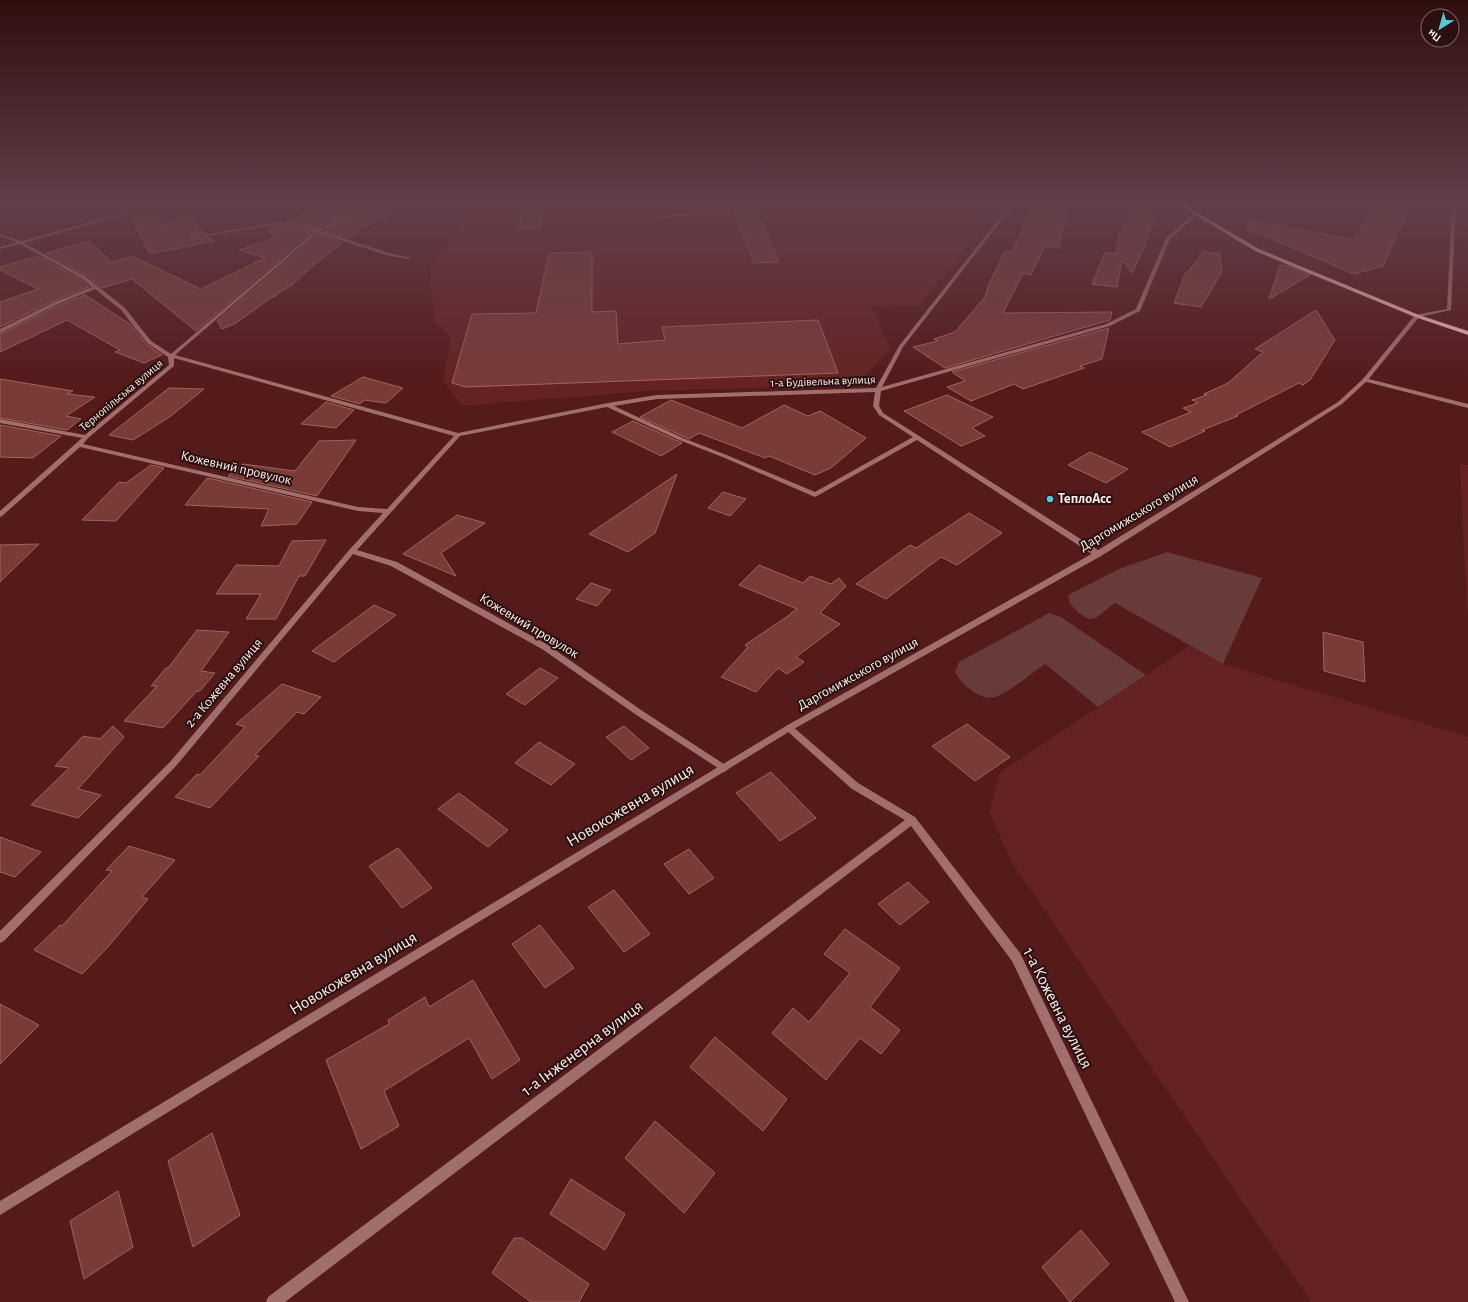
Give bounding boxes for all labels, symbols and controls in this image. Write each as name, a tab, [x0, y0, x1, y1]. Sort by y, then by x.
north arrow	[1420, 8, 1460, 48]
text: Пн	[1426, 27, 1443, 44]
street label: Тернопільська вулиця	[77, 357, 166, 434]
street label: 1-а Будівельна вулиця	[770, 373, 876, 390]
street label: Кожевний провулок	[179, 448, 293, 488]
street label: Даргомижського вулиця	[1077, 472, 1201, 554]
place label: ТеплоАсс	[1058, 492, 1112, 506]
marker: ТеплоАсс	[1045, 494, 1055, 504]
street label: Кожевний провулок	[477, 591, 582, 661]
street label: Даргомижського вулиця	[795, 635, 921, 713]
street label: 2-а Кожевна вулиця	[183, 636, 265, 730]
street label: Новокожевна вулиця	[563, 760, 697, 851]
street label: Новокожевна вулиця	[286, 928, 420, 1019]
street label: 1-а Кожевна вулиця	[1019, 945, 1096, 1072]
street label: 1-а Інженерна вулиця	[518, 997, 647, 1100]

